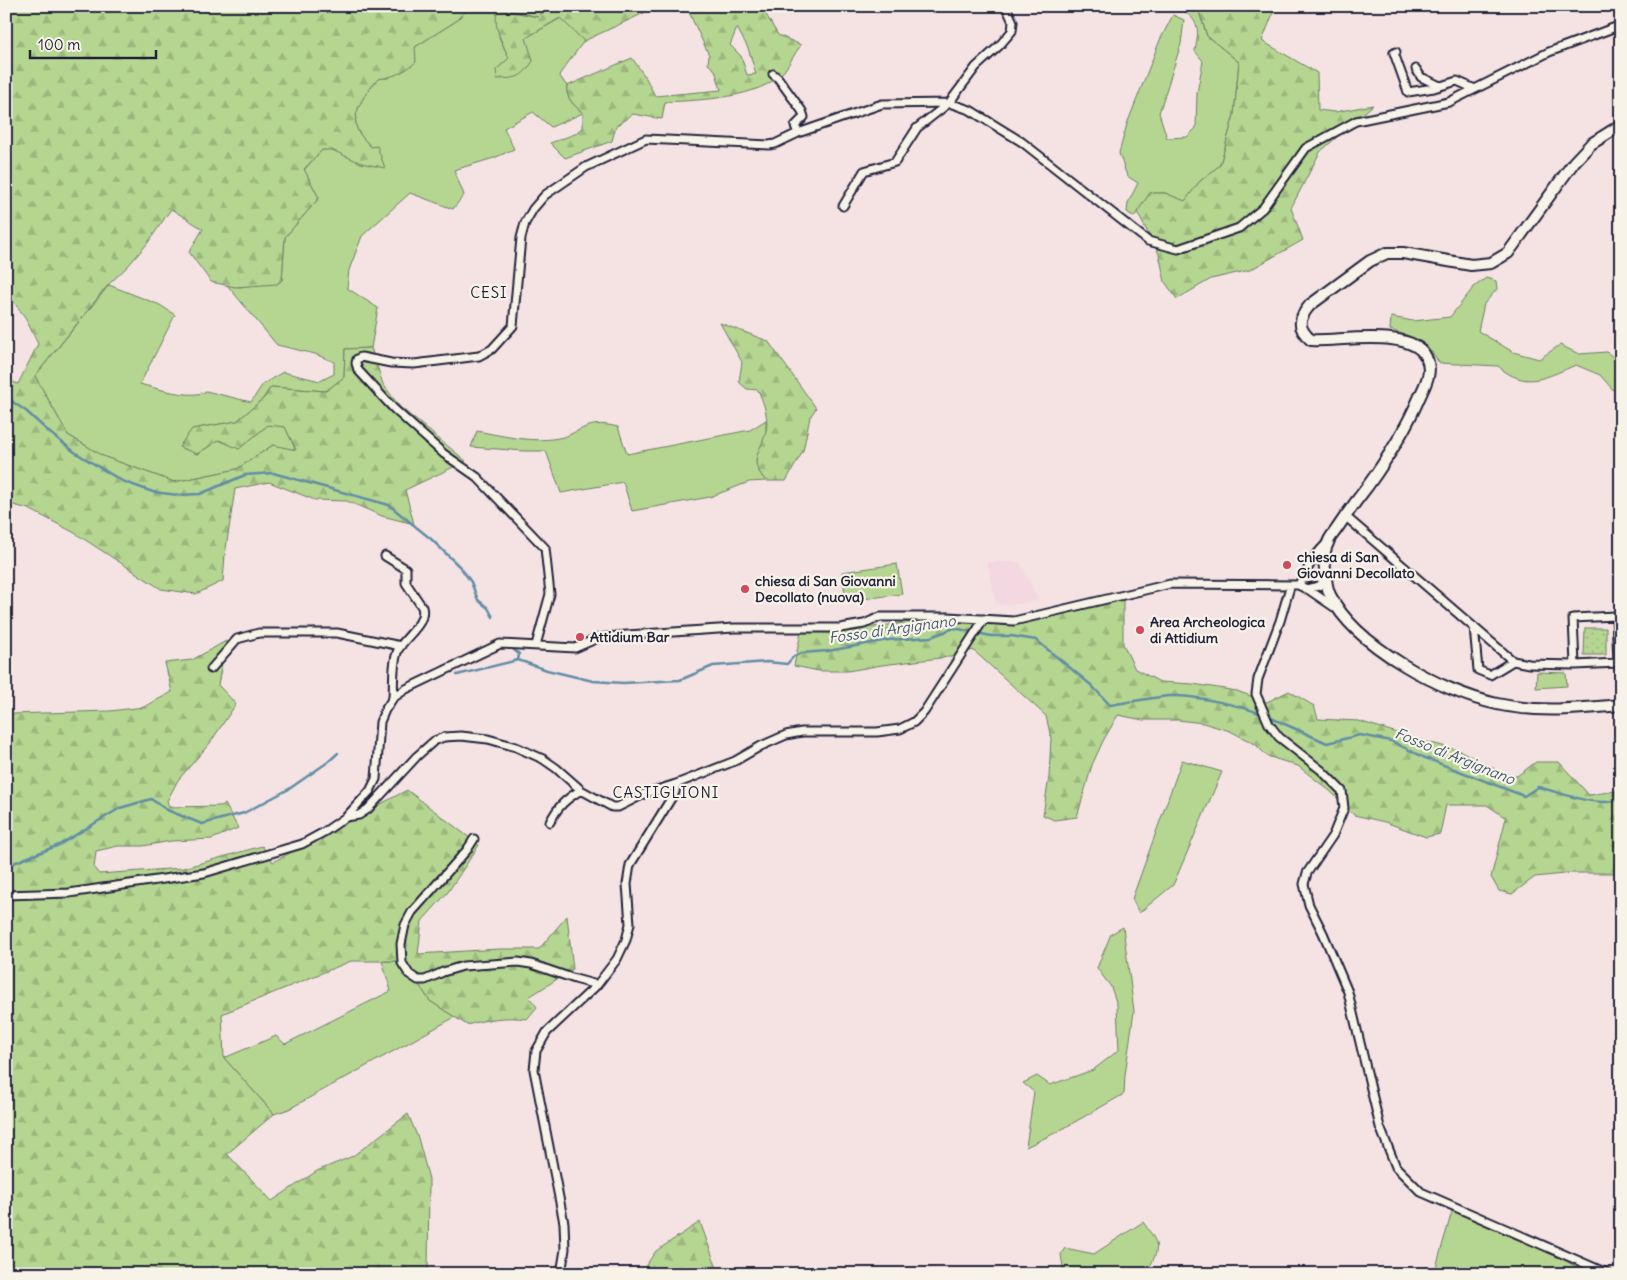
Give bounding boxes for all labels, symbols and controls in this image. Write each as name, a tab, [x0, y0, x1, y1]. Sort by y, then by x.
scale bar	[30, 28, 156, 60]
text: 100 m	[38, 35, 80, 54]
district label: CESI	[470, 283, 508, 302]
place label: chiesa di San Giovanni Decollato	[1297, 548, 1415, 582]
marker: chiesa di San Giovanni Decollato	[1281, 559, 1293, 571]
place label: chiesa di San Giovanni Decollato (nuova)	[755, 572, 896, 606]
marker: chiesa di San Giovanni Decollato (nuova)	[739, 583, 751, 595]
water label: Fosso di Argignano	[827, 610, 958, 647]
place label: Area Archeologica di Attidium	[1150, 613, 1265, 647]
marker: Area Archeologica di Attidium	[1134, 624, 1146, 636]
place label: Attidium Bar	[590, 628, 670, 646]
marker: Attidium Bar	[574, 631, 586, 643]
water label: Fosso di Argignano	[1392, 723, 1519, 789]
district label: CASTIGLIONI	[613, 783, 719, 802]

